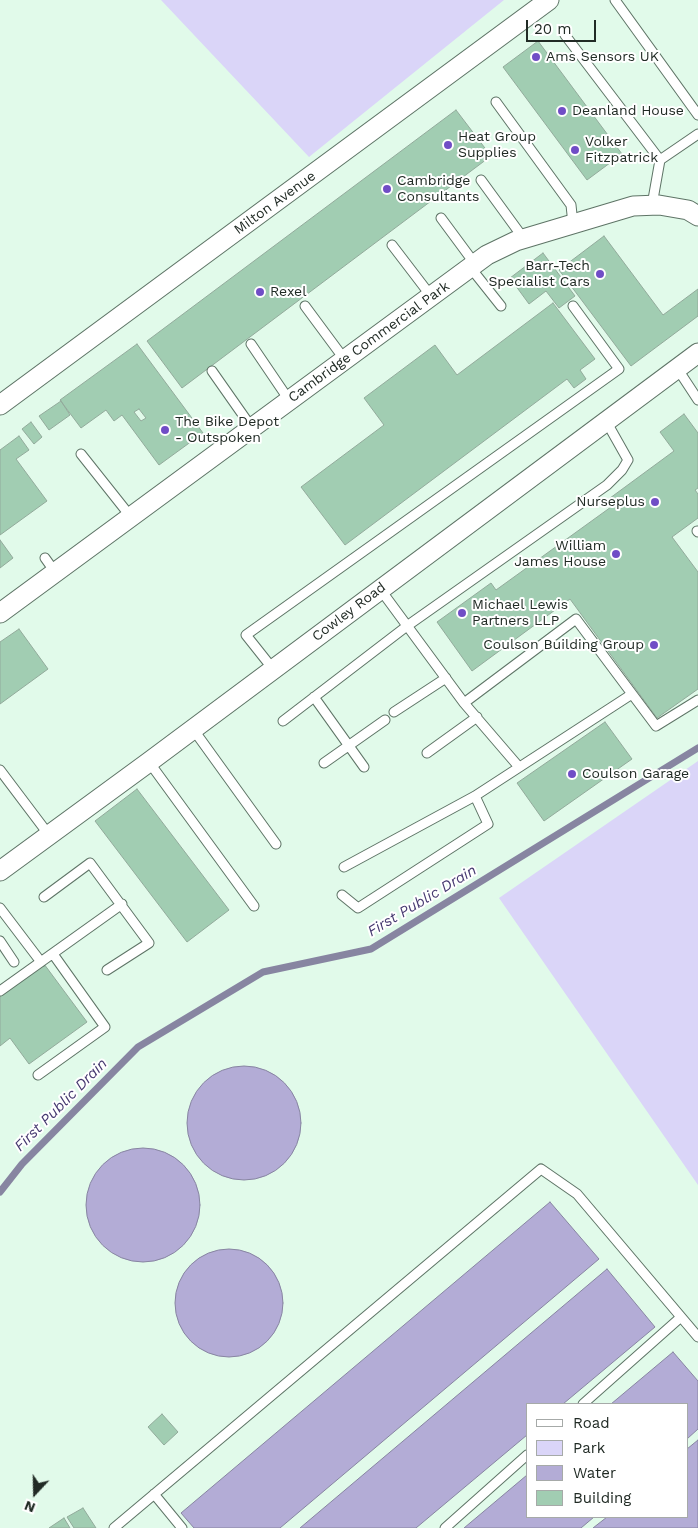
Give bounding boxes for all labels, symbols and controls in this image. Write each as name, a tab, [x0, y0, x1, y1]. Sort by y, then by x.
scale bar	[528, 10, 598, 42]
text: 20 m	[534, 20, 572, 38]
place label: Ams Sensors UK	[546, 49, 659, 65]
marker: Ams Sensors UK	[530, 51, 542, 63]
place label: Deanland House	[572, 103, 684, 119]
marker: Deanland House	[556, 105, 568, 117]
place label: Heat Group Supplies	[458, 129, 536, 162]
place label: Volker Fitzpatrick	[585, 134, 658, 166]
marker: Heat Group Supplies	[442, 139, 454, 151]
marker: Volker Fitzpatrick	[569, 144, 581, 156]
street label: Milton Avenue	[231, 168, 319, 238]
place label: Cambridge Consultants	[397, 173, 479, 206]
marker: Cambridge Consultants	[381, 183, 393, 195]
place label: Barr-Tech Specialist Cars	[488, 258, 590, 290]
marker: Barr-Tech Specialist Cars	[594, 268, 606, 280]
street label: Cambridge Commercial Park	[285, 278, 453, 406]
place label: Rexel	[270, 284, 306, 300]
marker: Rexel	[254, 286, 266, 298]
place label: The Bike Depot - Outspoken	[175, 414, 279, 447]
marker: The Bike Depot - Outspoken	[159, 424, 171, 436]
place label: Nurseplus	[576, 494, 645, 510]
marker: Nurseplus	[649, 496, 661, 508]
place label: William James House	[514, 538, 606, 570]
marker: William James House	[610, 548, 622, 560]
street label: Cowley Road	[309, 579, 389, 645]
place label: Michael Lewis Partners LLP	[472, 597, 568, 630]
marker: Michael Lewis Partners LLP	[456, 607, 468, 619]
place label: Coulson Building Group	[483, 637, 644, 653]
marker: Coulson Building Group	[648, 639, 660, 651]
place label: Coulson Garage	[582, 766, 689, 782]
marker: Coulson Garage	[566, 768, 578, 780]
water label: First Public Drain	[364, 861, 480, 941]
water label: First Public Drain	[11, 1055, 111, 1155]
legend	[526, 1403, 688, 1518]
text: Road	[573, 1414, 610, 1432]
text: Park	[573, 1439, 605, 1457]
text: Water	[573, 1464, 616, 1482]
north arrow	[10, 1468, 60, 1518]
text: Building	[573, 1489, 631, 1507]
text: N	[22, 1498, 37, 1516]

